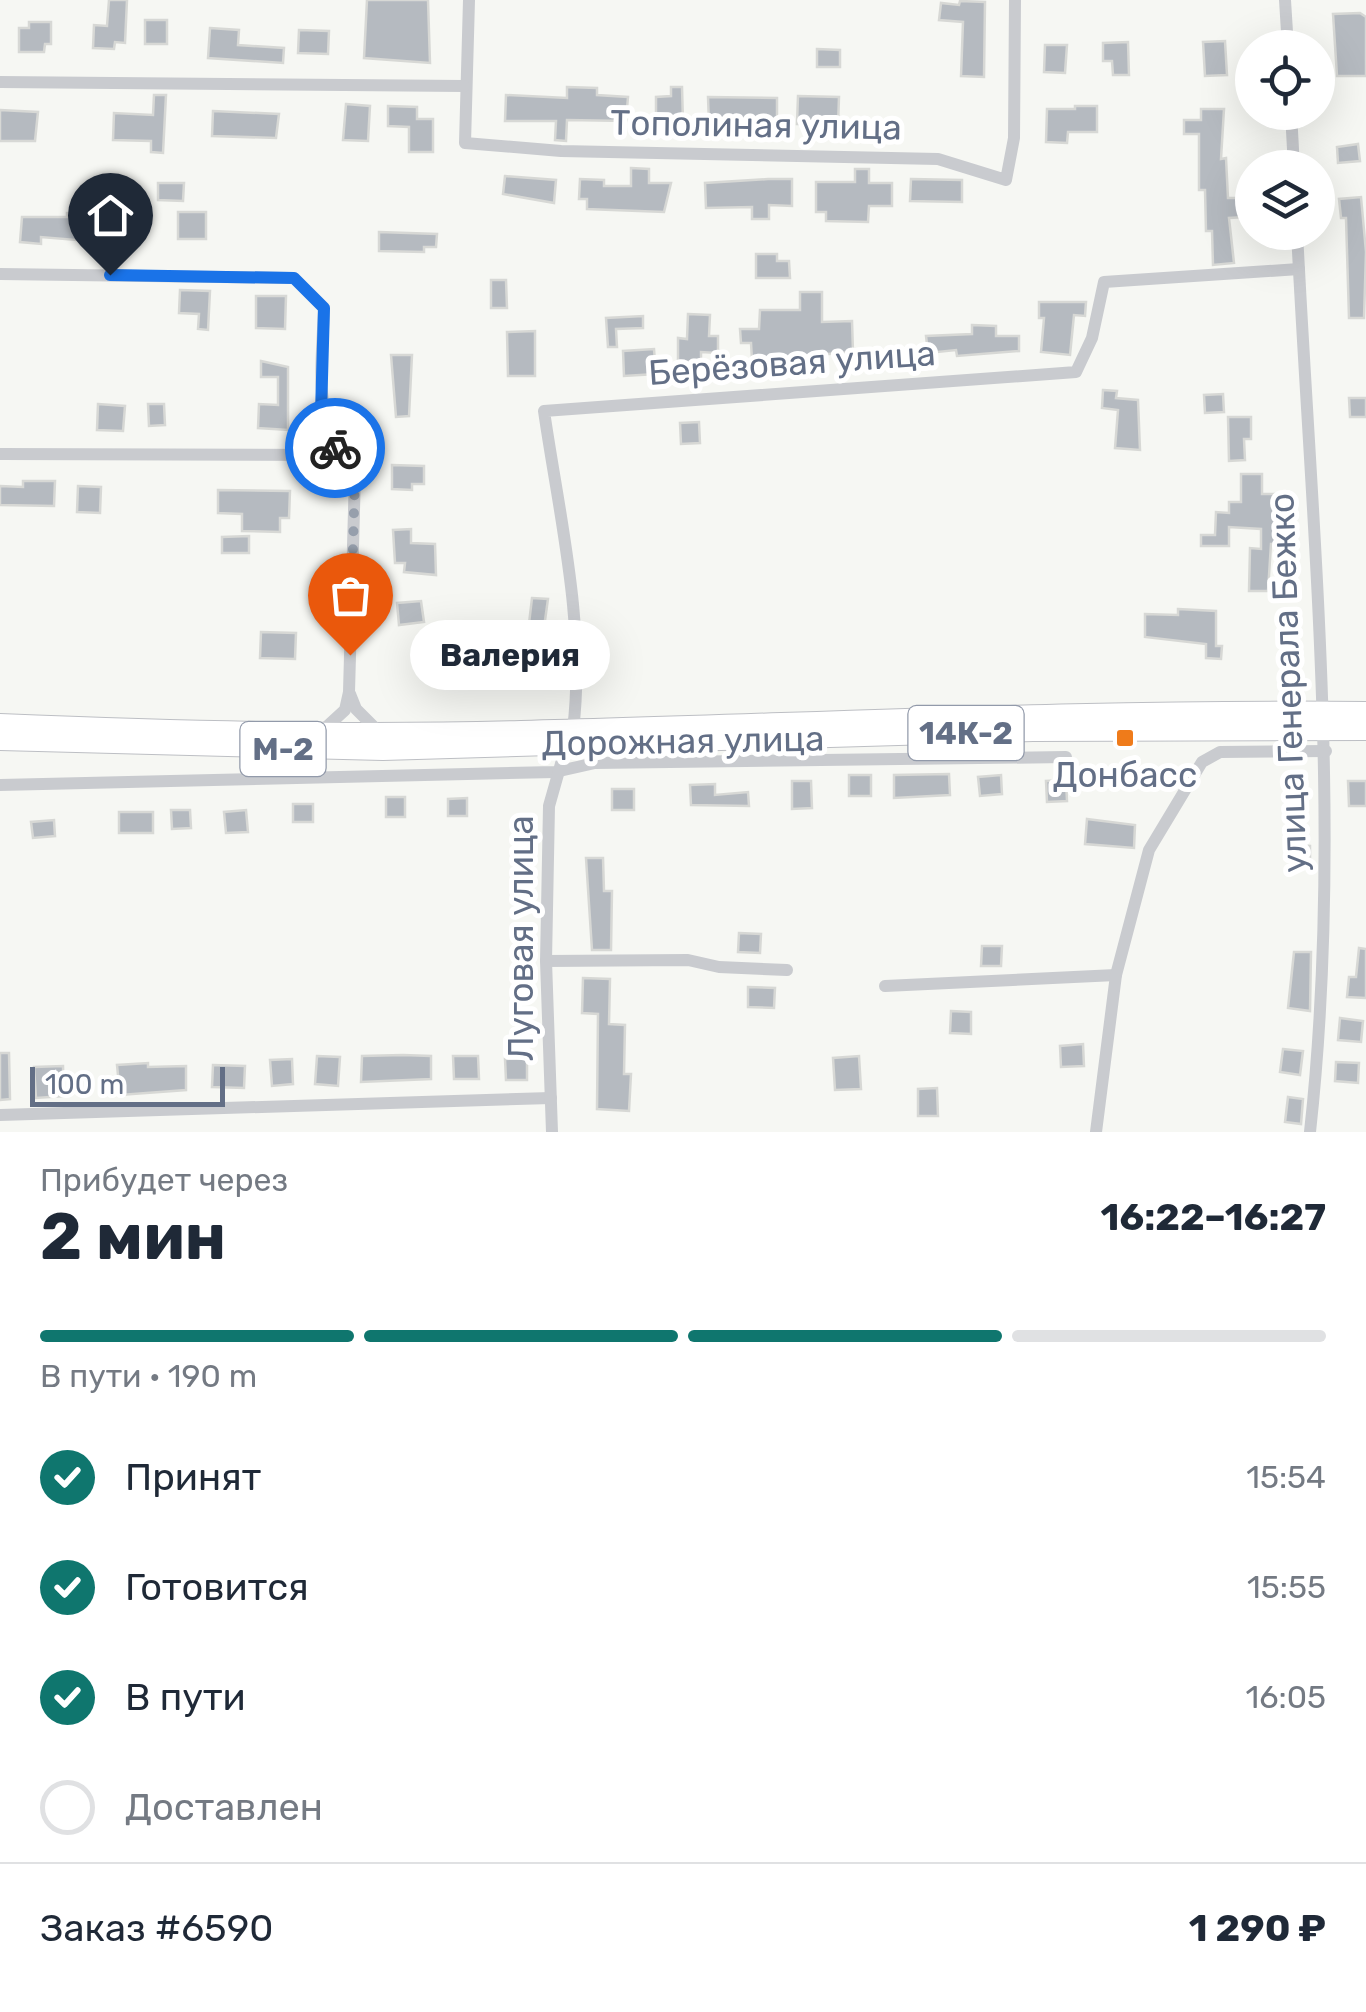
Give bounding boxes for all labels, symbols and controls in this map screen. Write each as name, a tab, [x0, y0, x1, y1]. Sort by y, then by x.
map controls	[1235, 30, 1335, 250]
button: locate	[1235, 30, 1335, 130]
street label: Тополиная улица	[610, 101, 902, 149]
button: layers	[1235, 150, 1335, 250]
pin	[68, 173, 153, 276]
icon: home	[83, 188, 138, 243]
street label: Берёзовая улица	[647, 332, 937, 394]
courier	[285, 398, 385, 498]
icon: bike	[308, 421, 363, 476]
street label: улица Генерала Бежко	[1260, 492, 1316, 874]
pin	[308, 553, 393, 656]
icon: bag	[323, 568, 378, 623]
callout: Валерия	[410, 620, 610, 690]
text: Валерия	[440, 636, 580, 674]
road number: 14К-2	[908, 706, 1024, 760]
street label: Дорожная улица	[541, 718, 825, 764]
road number: М-2	[240, 722, 326, 776]
marker: Донбасс	[1114, 727, 1136, 749]
place label: Донбасс	[1053, 754, 1197, 796]
street label: Луговая улица	[500, 815, 542, 1061]
scale bar	[30, 1062, 225, 1106]
text: 100 m	[45, 1068, 124, 1101]
text: Прибудет через	[40, 1161, 288, 1199]
text: 16:22–16:27	[1101, 1194, 1326, 1240]
text: 2 мин	[40, 1198, 226, 1275]
text: В пути · 190 m	[40, 1357, 257, 1395]
icon: check	[40, 1450, 95, 1505]
text: Принят	[125, 1454, 261, 1500]
text: 15:54	[1246, 1458, 1326, 1496]
icon: check	[40, 1560, 95, 1615]
text: Готовится	[125, 1564, 309, 1610]
text: 15:55	[1247, 1568, 1326, 1606]
icon: check	[40, 1670, 95, 1725]
text: В пути	[125, 1674, 246, 1720]
text: 16:05	[1245, 1678, 1326, 1716]
text: Доставлен	[125, 1784, 323, 1830]
text: Заказ #6590	[40, 1905, 273, 1951]
text: 1 290 ₽	[1189, 1905, 1326, 1951]

